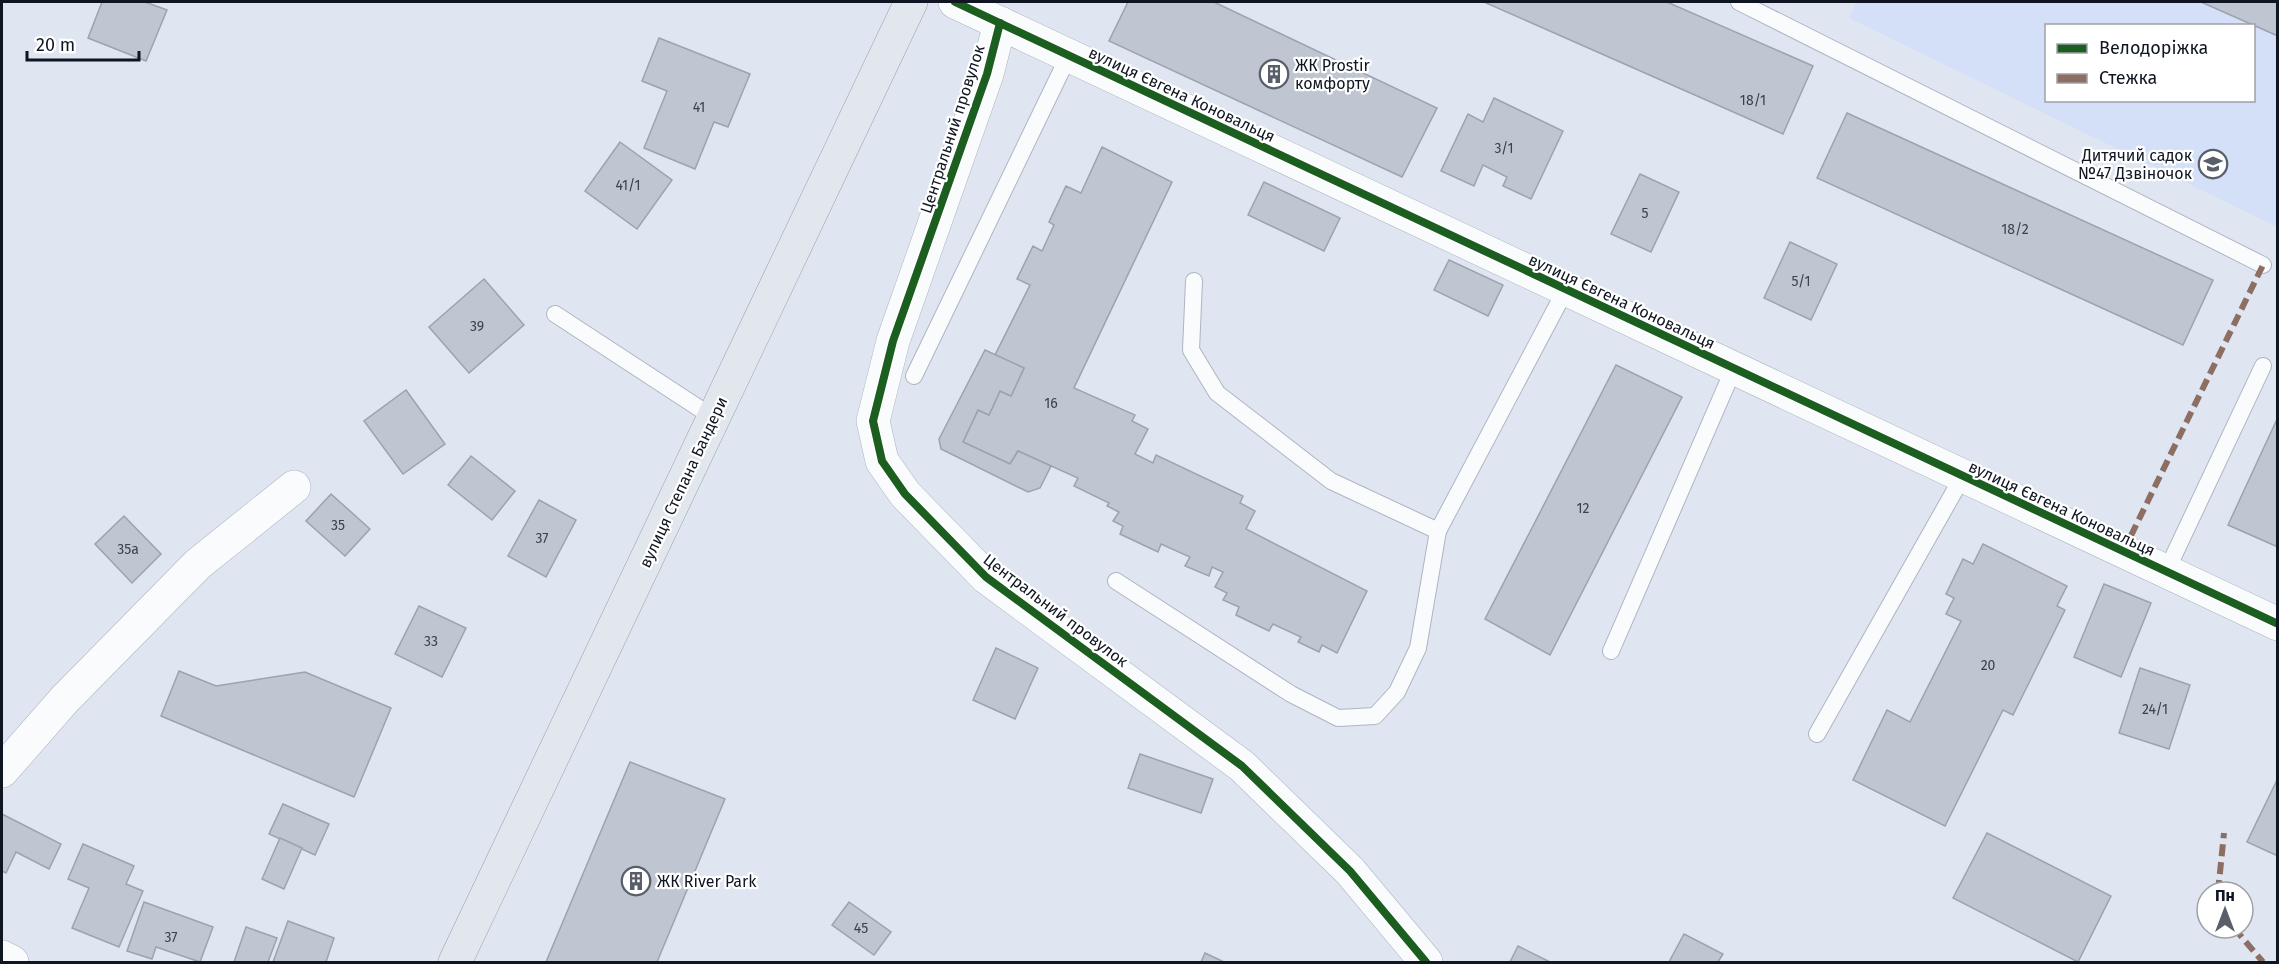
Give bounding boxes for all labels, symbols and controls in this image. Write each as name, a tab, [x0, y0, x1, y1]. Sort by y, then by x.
scale bar	[27, 24, 140, 62]
legend	[2045, 24, 2255, 102]
text: 20 m	[36, 34, 75, 56]
text: Велодоріжка	[2099, 37, 2208, 59]
street label: Центральний провулок	[916, 42, 989, 216]
street label: вулиця Євгена Коновальця	[1085, 43, 1278, 146]
place label: ЖК Prostir комфорту	[1295, 56, 1371, 93]
building icon: ЖК Prostir комфорту	[1258, 58, 1290, 90]
text: Стежка	[2099, 67, 2157, 89]
house number: 18/1	[1740, 92, 1766, 109]
house number: 41	[693, 99, 705, 116]
house number: 3/1	[1494, 140, 1514, 157]
place label: Дитячий садок №47 Дзвіночок	[2078, 146, 2193, 183]
school or university icon: Дитячий садок №47 Дзвіночок	[2197, 148, 2229, 180]
house number: 41/1	[615, 177, 641, 194]
house number: 5	[1641, 205, 1649, 222]
house number: 18/2	[2001, 221, 2029, 238]
street label: вулиця Євгена Коновальця	[1525, 250, 1718, 353]
house number: 5/1	[1791, 273, 1811, 290]
house number: 39	[470, 318, 484, 335]
street label: вулиця Степана Бандери	[636, 394, 731, 571]
house number: 16	[1044, 395, 1058, 412]
street label: вулиця Євгена Коновальця	[1965, 457, 2158, 560]
house number: 12	[1577, 500, 1590, 517]
house number: 35	[331, 517, 345, 534]
house number: 37	[535, 530, 549, 547]
house number: 35а	[117, 541, 139, 558]
street label: Центральний провулок	[980, 550, 1132, 671]
house number: 33	[424, 633, 438, 650]
house number: 20	[1981, 657, 1996, 674]
house number: 24/1	[2142, 701, 2168, 718]
building icon: ЖК River Park	[620, 865, 652, 897]
place label: ЖК River Park	[657, 872, 757, 891]
north arrow	[2195, 880, 2255, 940]
text: Пн	[2215, 886, 2235, 905]
house number: 45	[854, 920, 868, 937]
house number: 37	[164, 929, 178, 946]

